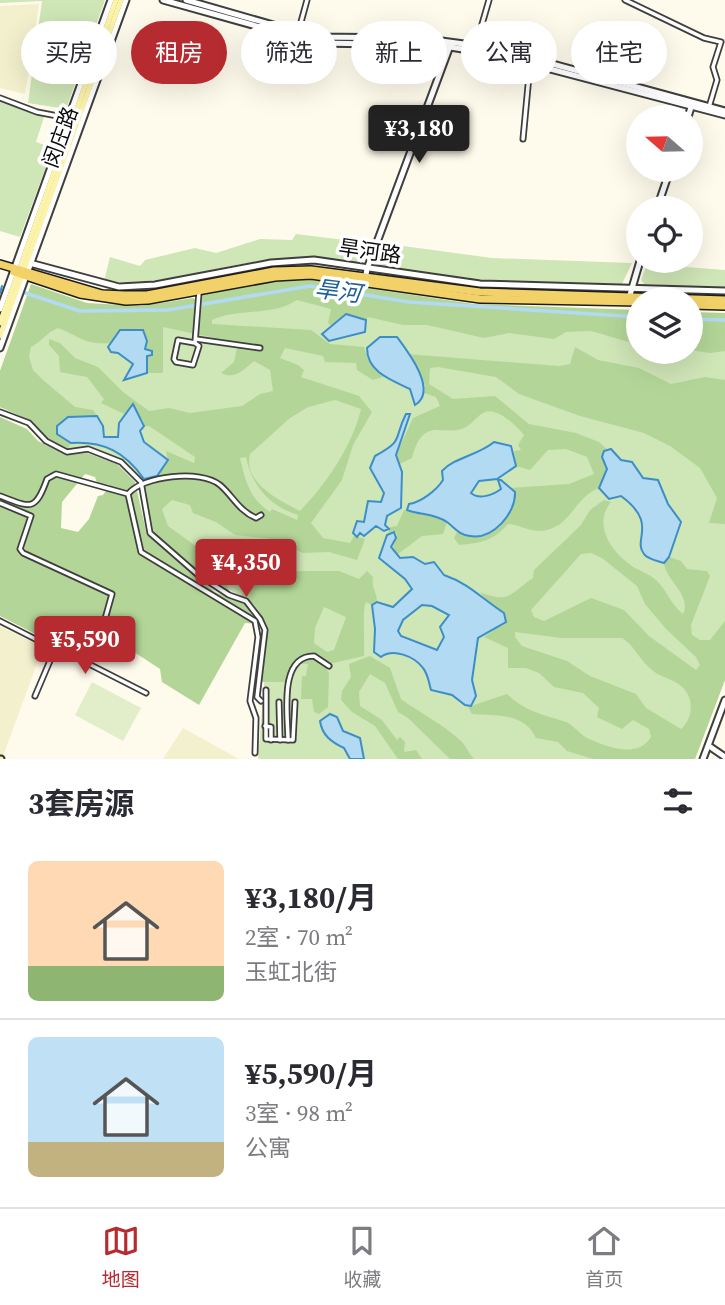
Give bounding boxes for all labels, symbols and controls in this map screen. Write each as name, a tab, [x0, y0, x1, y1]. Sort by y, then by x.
chip: 买房	[21, 21, 117, 84]
chip: 租房	[131, 21, 227, 84]
chip: 筛选	[241, 21, 337, 84]
chip: 新上	[351, 21, 447, 84]
chip: 公寓	[461, 21, 557, 84]
chip: 住宅	[571, 21, 667, 84]
street label: 闵庄路	[36, 102, 84, 172]
north arrow	[626, 105, 704, 182]
map controls	[626, 105, 703, 364]
pin: ¥3,180	[362, 106, 476, 165]
text: ¥3,180	[384, 112, 454, 144]
button: locate	[626, 196, 703, 273]
street label: 旱河路	[337, 232, 403, 270]
water label: 旱河	[313, 272, 367, 310]
button: layers	[626, 287, 703, 364]
pin: ¥4,350	[189, 540, 303, 599]
text: ¥4,350	[211, 546, 281, 578]
pin: ¥5,590	[28, 616, 142, 676]
text: ¥5,590	[50, 623, 120, 655]
icon: filters	[659, 782, 697, 820]
text: 3套房源	[28, 783, 134, 824]
text: ¥3,180/月	[245, 877, 377, 918]
icon: home	[84, 889, 168, 973]
text: 2室 · 70 m²	[245, 921, 353, 953]
text: 玉虹北街	[245, 956, 337, 988]
text: ¥5,590/月	[245, 1053, 377, 1094]
icon: home	[84, 1065, 168, 1149]
text: 3室 · 98 m²	[245, 1097, 353, 1129]
text: 公寓	[245, 1132, 291, 1164]
tab: 地图	[102, 1222, 140, 1292]
tab: 收藏	[343, 1222, 381, 1292]
tab: 首页	[585, 1222, 623, 1292]

